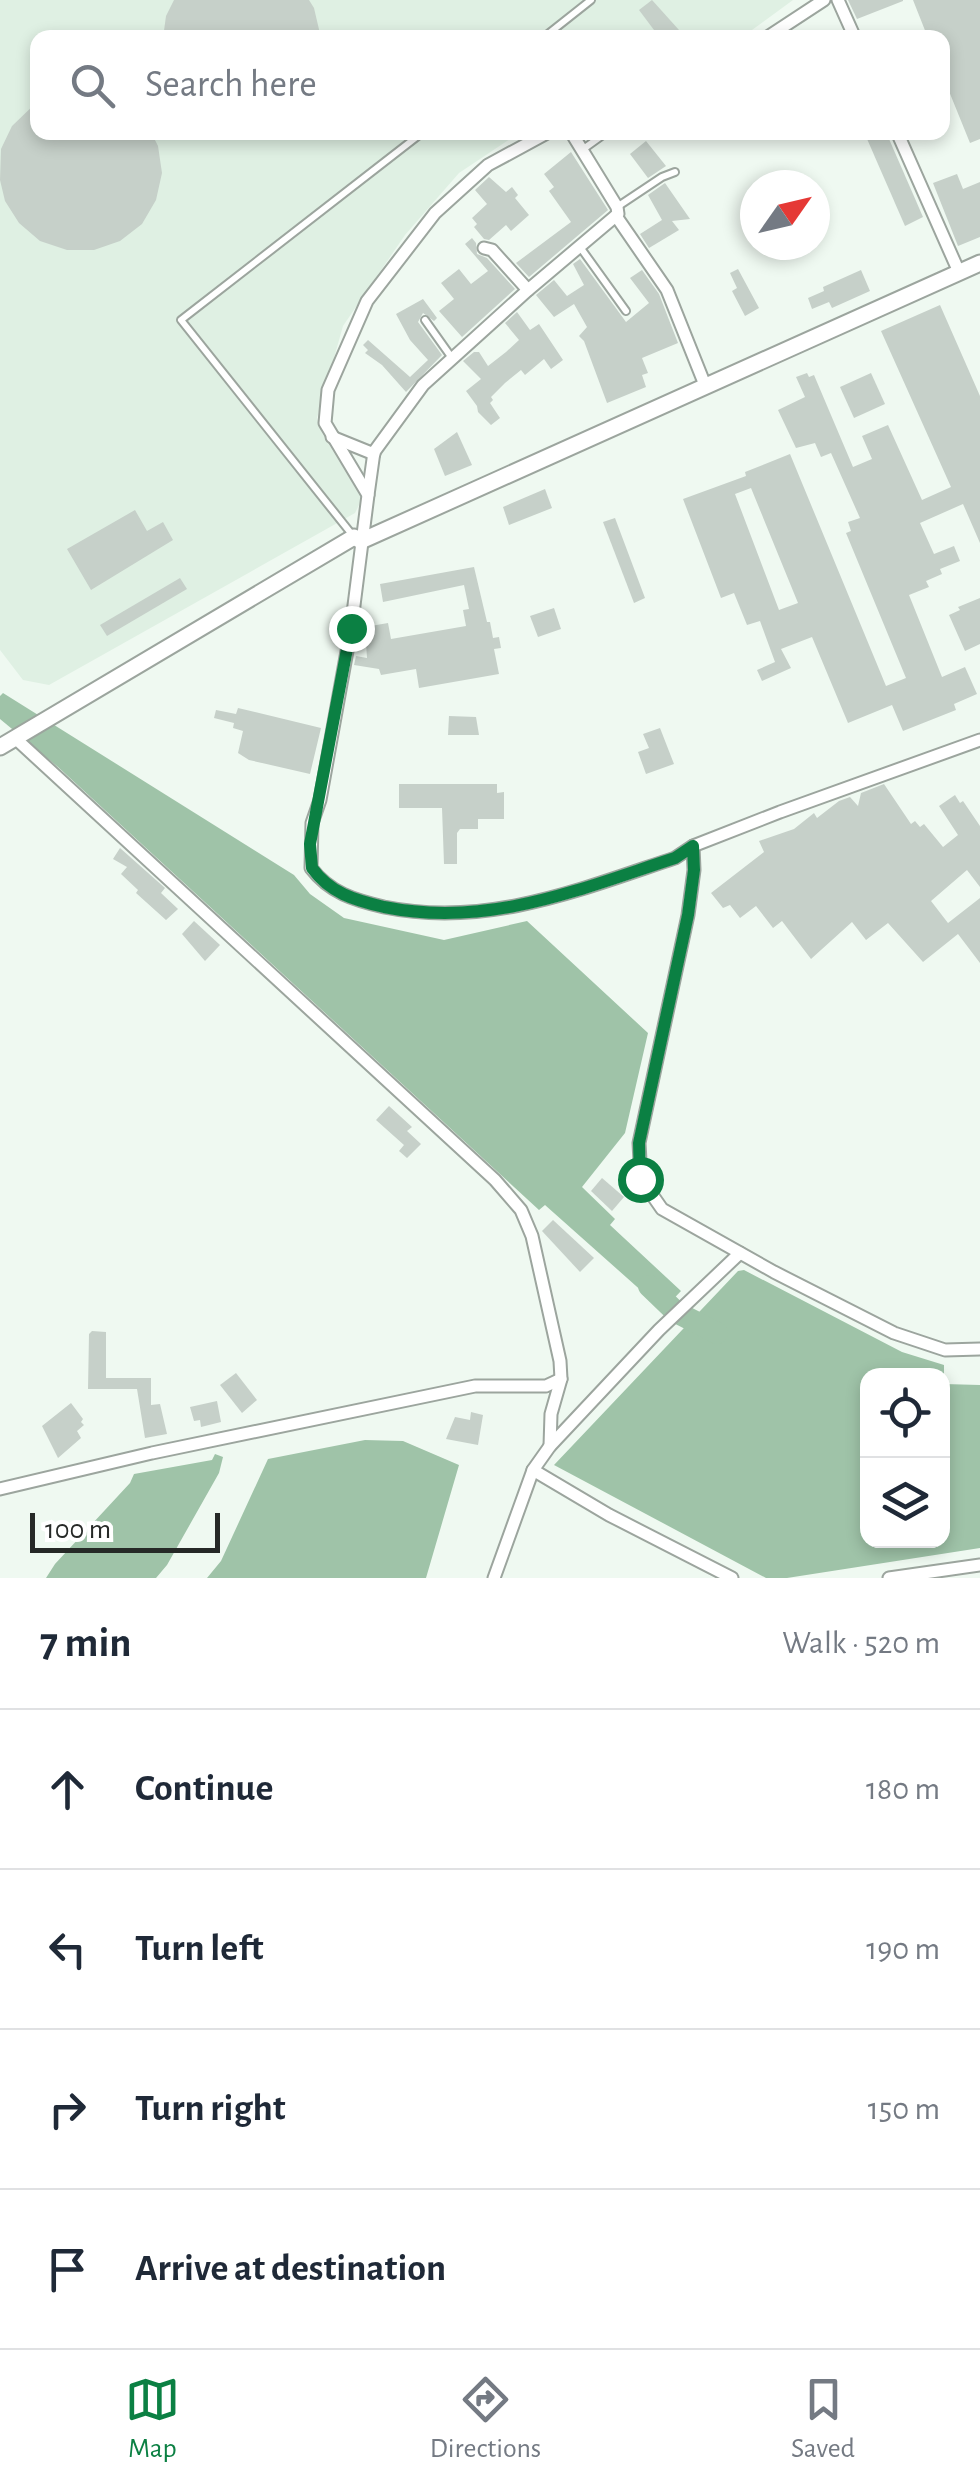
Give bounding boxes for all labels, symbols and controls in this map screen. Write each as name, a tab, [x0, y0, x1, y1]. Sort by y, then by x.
search box	[30, 30, 950, 140]
icon: search	[65, 58, 120, 113]
text: Search here	[145, 66, 317, 104]
north arrow	[740, 170, 830, 260]
route end	[329, 606, 375, 652]
route start	[618, 1157, 664, 1203]
map controls	[860, 1368, 950, 1548]
button: locate	[860, 1368, 950, 1458]
button: layers	[860, 1458, 950, 1548]
scale bar	[30, 1508, 220, 1552]
text: 100 m	[45, 1516, 111, 1544]
text: 7 min	[40, 1622, 132, 1664]
text: Walk · 520 m	[782, 1627, 940, 1659]
icon: ahead	[40, 1762, 95, 1817]
text: Continue	[135, 1770, 273, 1808]
text: 180 m	[866, 1773, 940, 1805]
icon: left	[40, 1922, 95, 1977]
text: Turn left	[135, 1930, 263, 1968]
text: 190 m	[866, 1933, 940, 1965]
icon: right	[40, 2082, 95, 2137]
text: Turn right	[135, 2090, 285, 2128]
text: 150 m	[868, 2093, 940, 2125]
icon: arrive	[40, 2242, 95, 2297]
text: Arrive at destination	[135, 2250, 446, 2288]
tab: Map	[125, 2372, 180, 2466]
tab: Directions	[430, 2372, 541, 2466]
tab: Saved	[791, 2372, 855, 2466]

